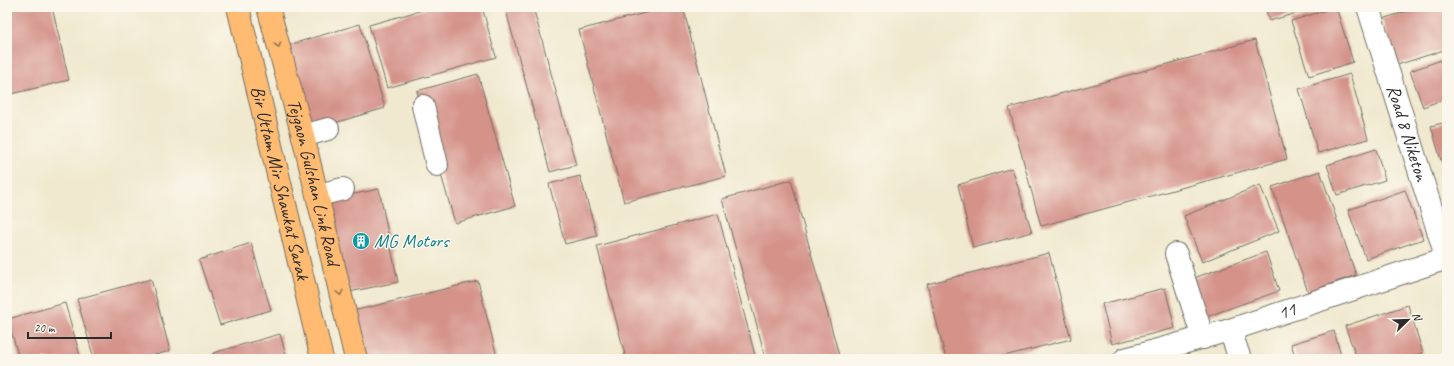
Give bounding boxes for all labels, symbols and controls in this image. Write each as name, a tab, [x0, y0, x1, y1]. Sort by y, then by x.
one-way arrow	[273, 41, 282, 48]
street label: Road 8 Niketon	[1381, 82, 1434, 185]
street label: Bir Uttam Mir Shawkat Sarak	[245, 84, 315, 284]
street label: Tejgaon Gulshan Link Road	[282, 96, 346, 271]
place label: MG Motors	[374, 229, 450, 253]
building icon: MG Motors	[351, 231, 371, 251]
one-way arrow	[336, 290, 344, 296]
street label: 11	[1275, 297, 1300, 325]
north arrow	[1388, 300, 1428, 340]
text: N	[1409, 310, 1426, 324]
scale bar	[28, 314, 111, 340]
text: 20 m	[34, 320, 56, 336]

